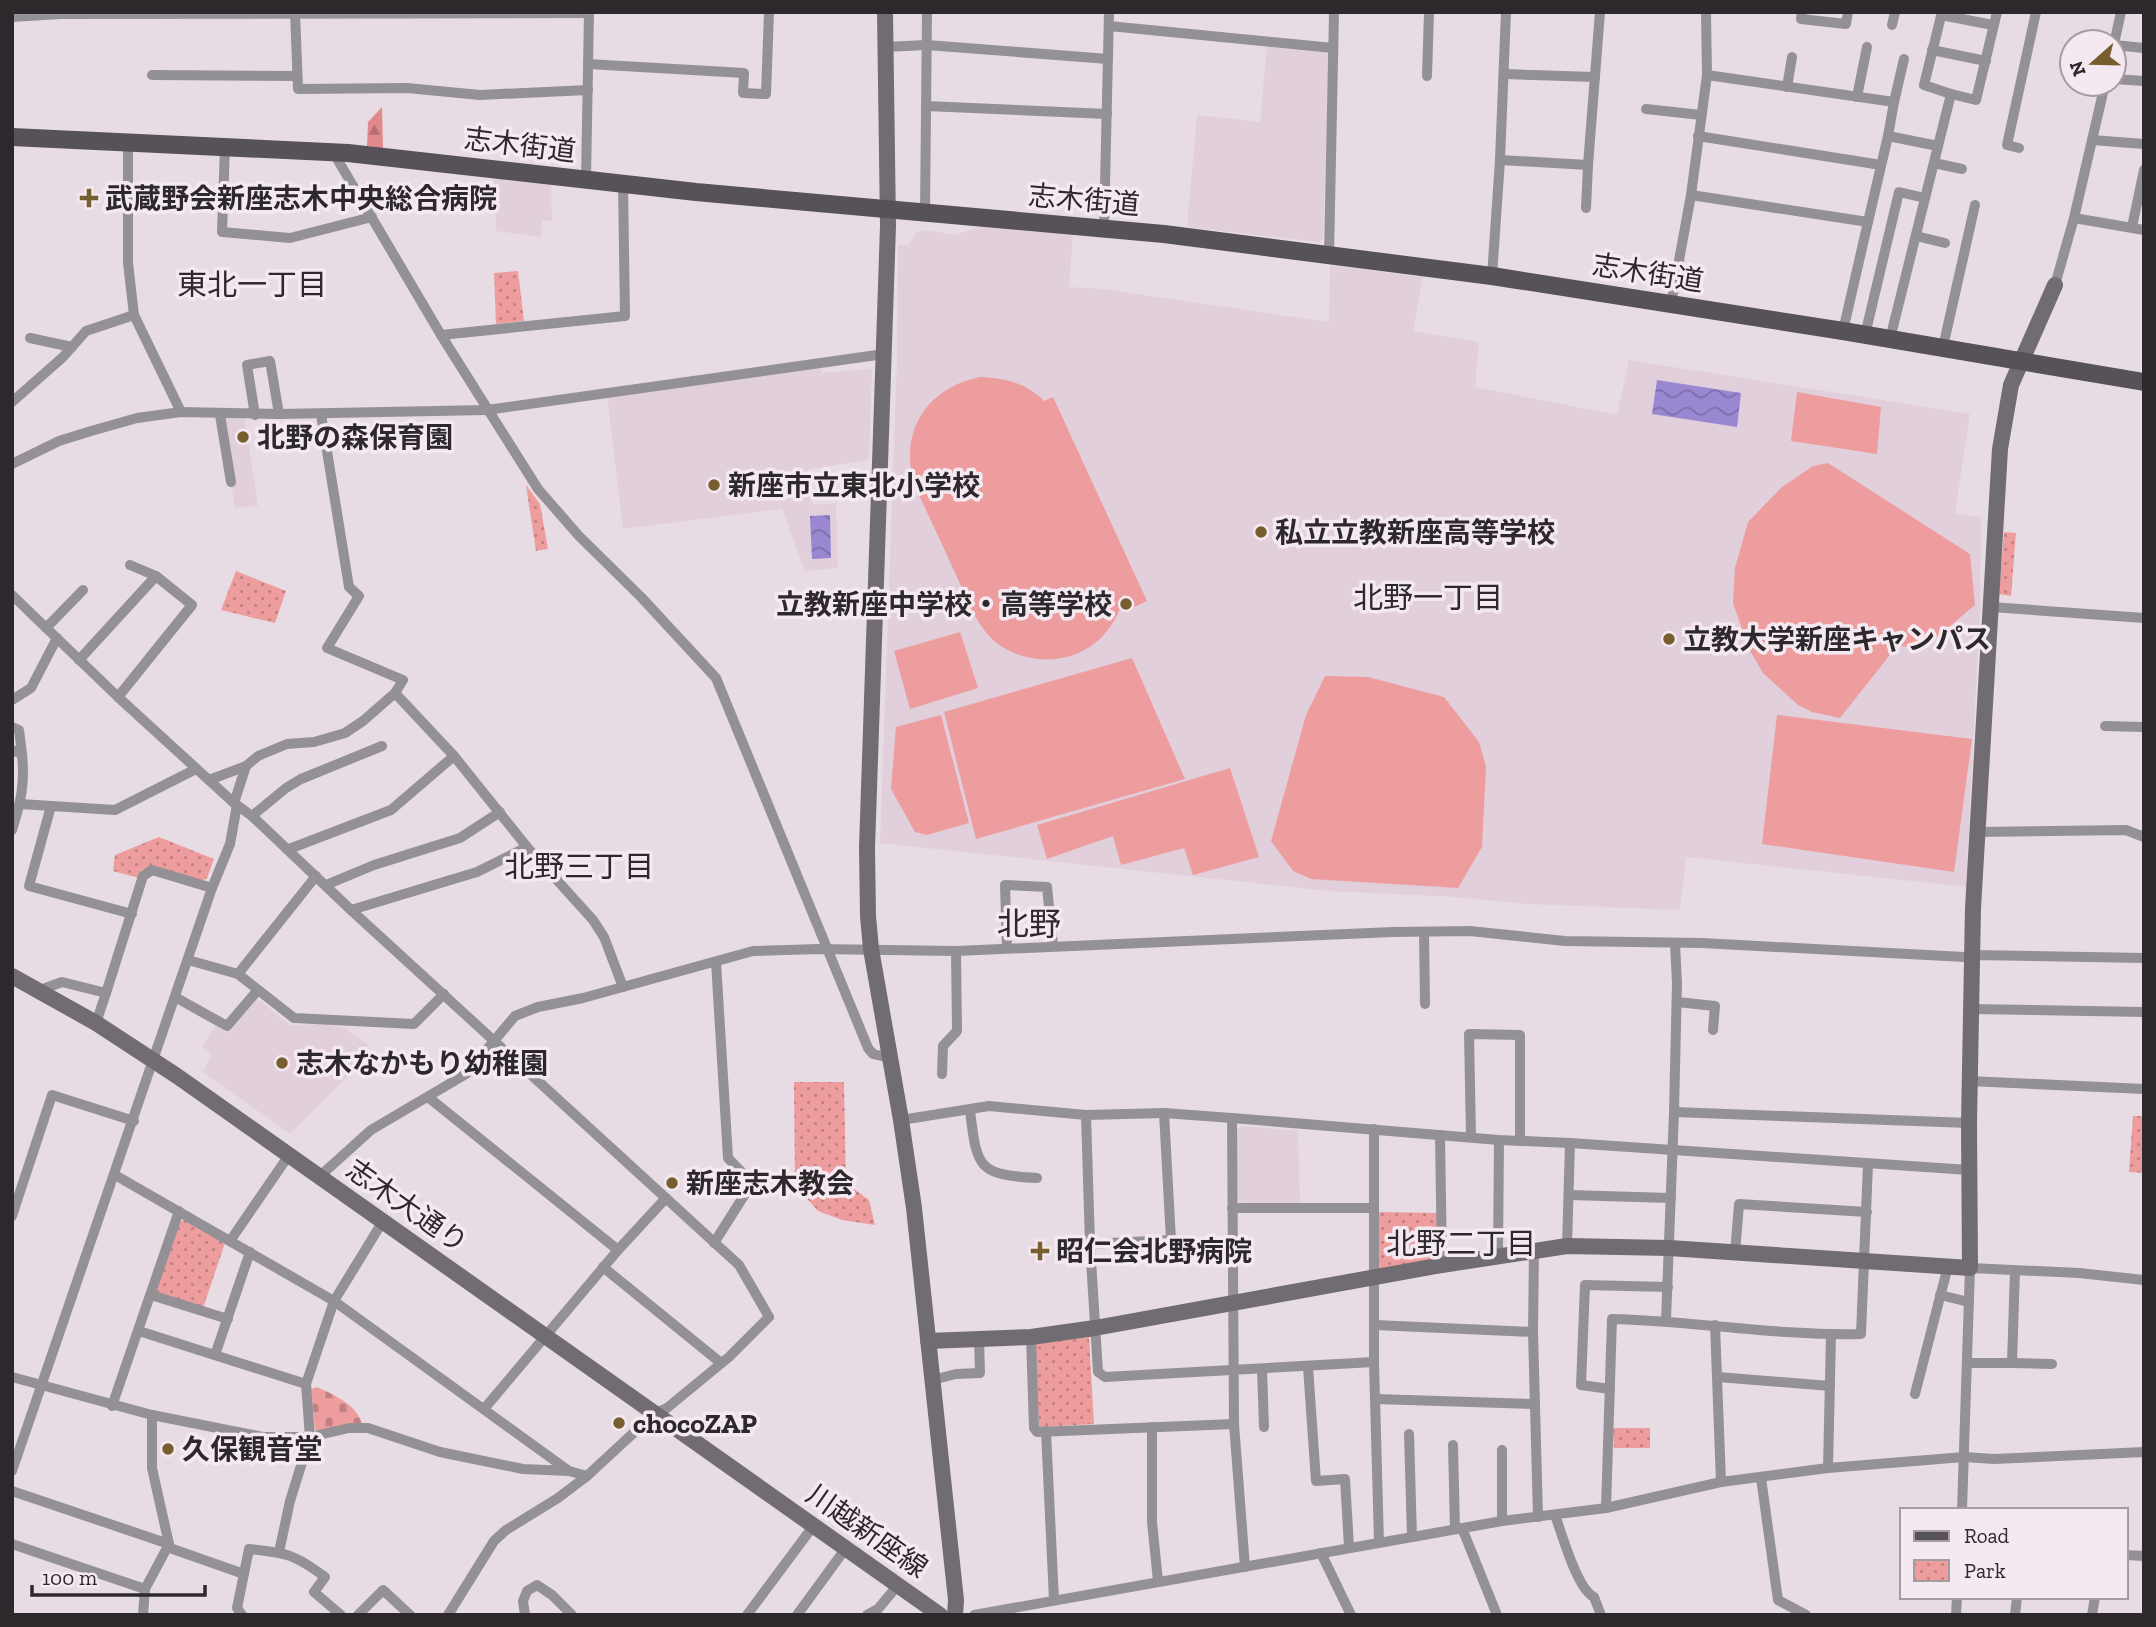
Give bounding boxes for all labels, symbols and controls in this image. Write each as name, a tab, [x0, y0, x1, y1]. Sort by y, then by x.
north arrow	[2058, 28, 2128, 98]
text: N	[2064, 58, 2091, 79]
street label: 志木街道	[462, 122, 578, 168]
street label: 志木街道	[1027, 179, 1141, 221]
place label: 武蔵野会新座志木中央総合病院	[105, 182, 497, 215]
marker: 武蔵野会新座志木中央総合病院	[79, 188, 99, 208]
street label: 志木街道	[1590, 248, 1706, 298]
district label: 東北一丁目	[177, 267, 327, 303]
place label: 北野の森保育園	[257, 421, 453, 454]
marker: 北野の森保育園	[235, 429, 251, 445]
place label: 新座市立東北小学校	[728, 469, 980, 502]
marker: 新座市立東北小学校	[706, 477, 722, 493]
place label: 私立立教新座高等学校	[1275, 516, 1555, 549]
marker: 私立立教新座高等学校	[1253, 524, 1269, 540]
district label: 北野一丁目	[1353, 580, 1503, 616]
place label: 立教新座中学校・高等学校	[776, 588, 1112, 621]
marker: 立教新座中学校・高等学校	[1118, 596, 1134, 612]
place label: 立教大学新座キャンパス	[1683, 623, 1991, 656]
marker: 立教大学新座キャンパス	[1661, 631, 1677, 647]
district label: 北野三丁目	[504, 849, 654, 885]
district label: 北野	[997, 905, 1061, 943]
place label: 志木なかもり幼稚園	[296, 1047, 548, 1080]
marker: 志木なかもり幼稚園	[274, 1055, 290, 1071]
street label: 志木大通り	[340, 1152, 474, 1260]
place label: 新座志木教会	[686, 1167, 854, 1200]
marker: 新座志木教会	[664, 1175, 680, 1191]
district label: 北野二丁目	[1386, 1226, 1536, 1262]
place label: 昭仁会北野病院	[1056, 1235, 1252, 1268]
marker: 昭仁会北野病院	[1030, 1241, 1050, 1261]
place label: chocoZAP	[633, 1407, 757, 1440]
marker: chocoZAP	[611, 1415, 627, 1431]
place label: 久保観音堂	[182, 1433, 322, 1466]
marker: 久保観音堂	[160, 1441, 176, 1457]
street label: 川越新座線	[800, 1477, 934, 1585]
legend	[1900, 1508, 2128, 1599]
text: Road	[1964, 1523, 2010, 1548]
scale bar	[32, 1554, 205, 1598]
text: Park	[1964, 1558, 2006, 1583]
text: 100 m	[42, 1565, 97, 1590]

